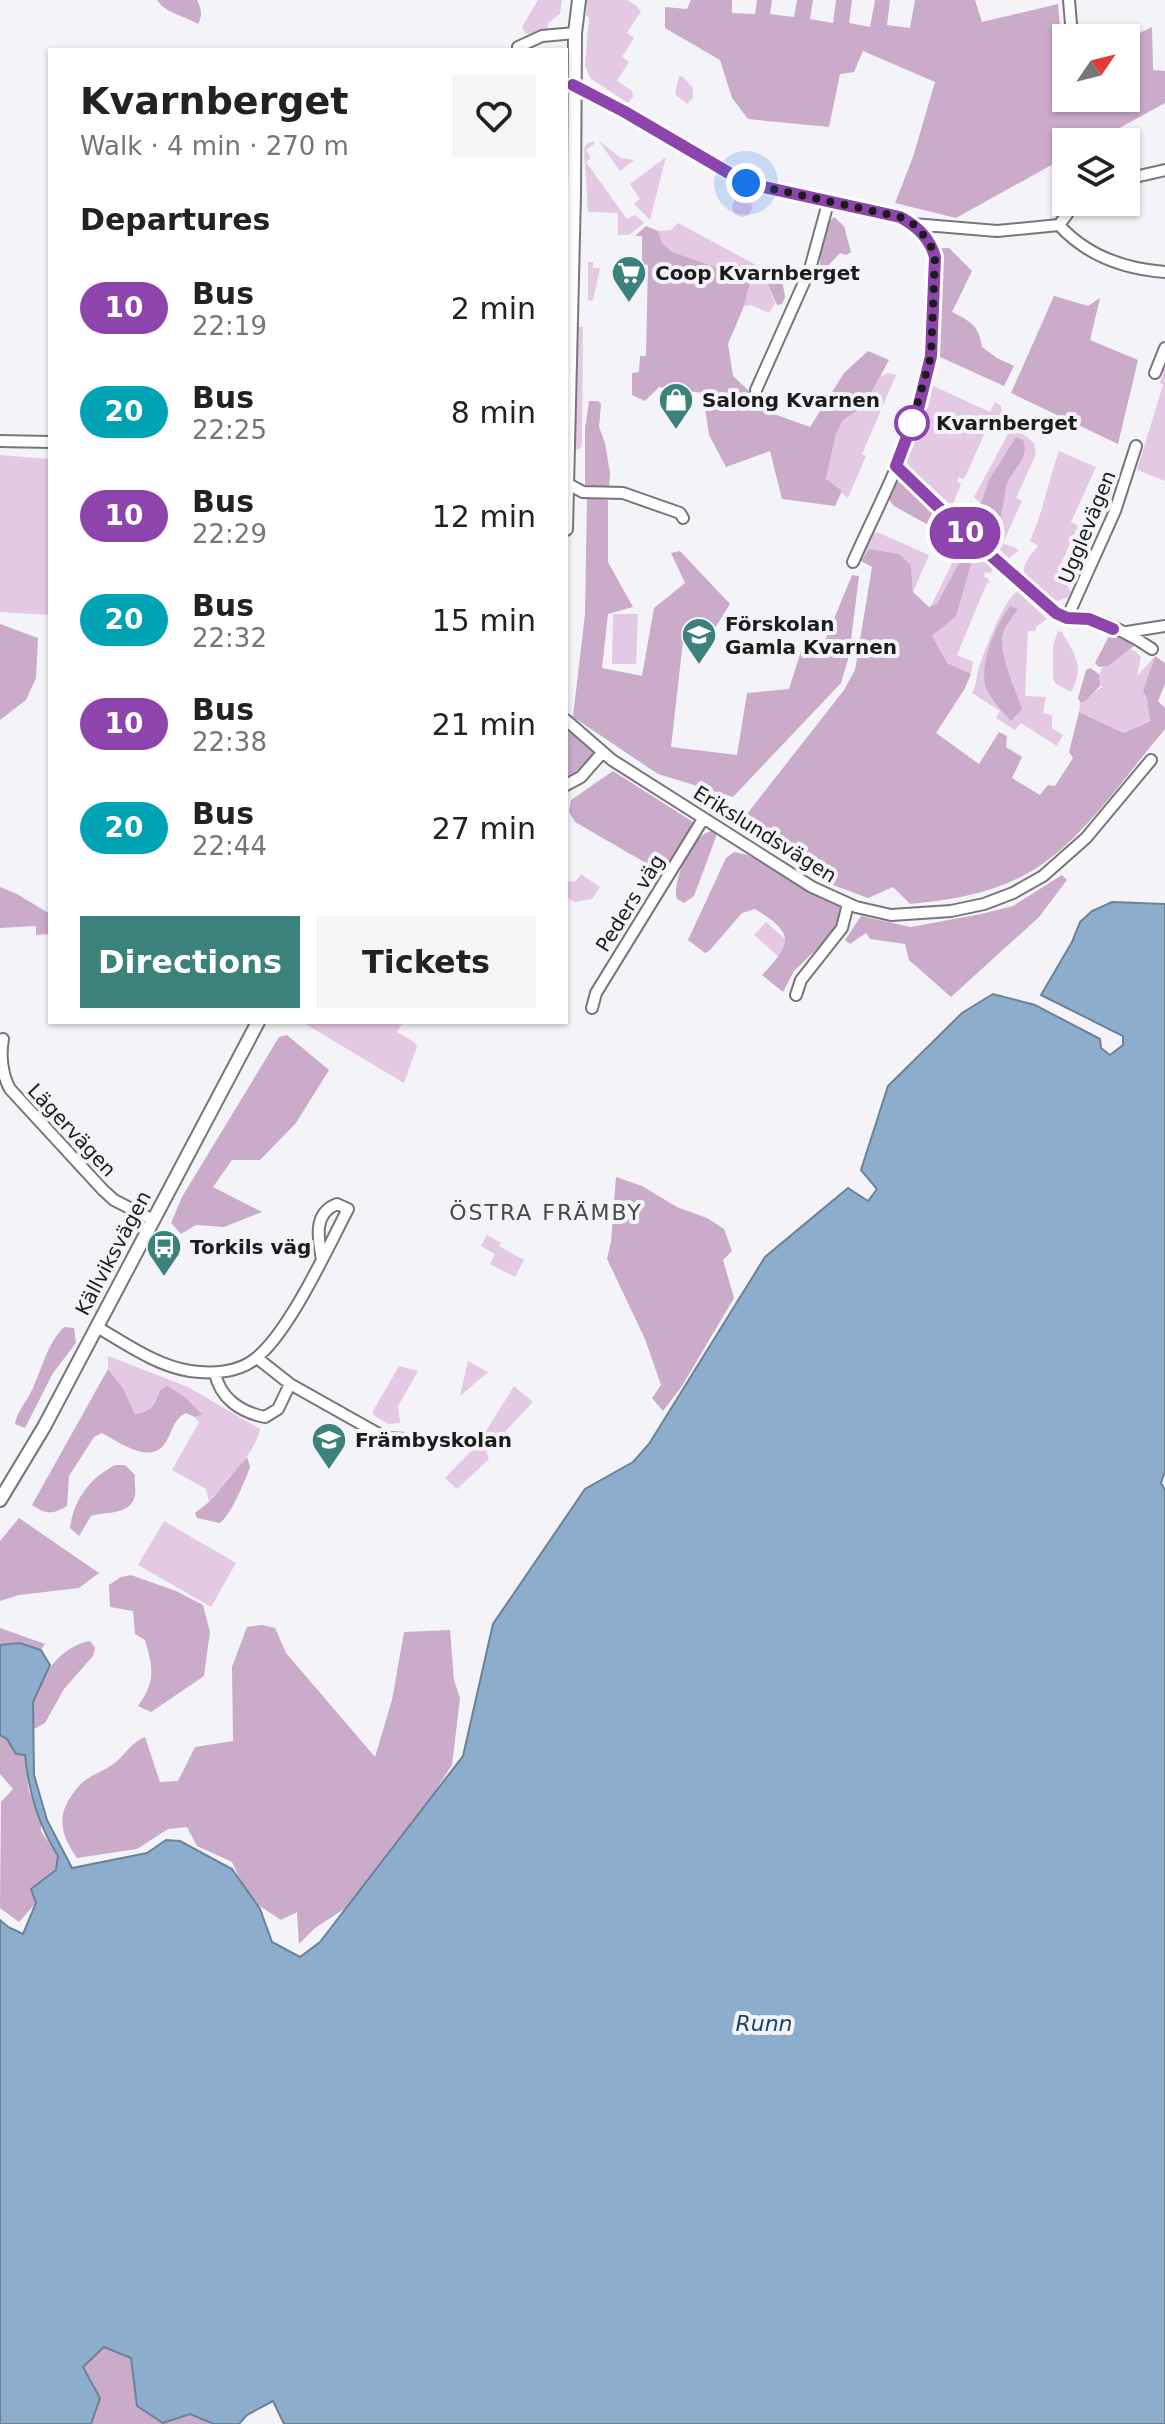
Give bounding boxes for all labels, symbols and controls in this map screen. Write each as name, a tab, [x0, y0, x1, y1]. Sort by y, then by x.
north arrow	[1052, 24, 1140, 112]
map controls	[1052, 24, 1140, 216]
button: heart	[452, 74, 536, 158]
text: Kvarnberget	[80, 79, 349, 123]
button: layers	[1052, 128, 1140, 216]
text: Walk · 4 min · 270 m	[80, 131, 349, 161]
your location	[726, 163, 766, 203]
text: Departures	[80, 202, 270, 237]
supermarket icon: Coop Kvarnberget	[610, 254, 648, 304]
place label: Coop Kvarnberget	[655, 261, 860, 285]
text: Bus	[192, 276, 254, 311]
text: 10	[105, 291, 143, 324]
text: 2 min	[451, 291, 536, 326]
text: 22:19	[192, 311, 267, 341]
text: Bus	[192, 380, 254, 415]
shop icon: Salong Kvarnen	[657, 381, 695, 431]
place label: Salong Kvarnen	[702, 388, 880, 412]
text: 20	[105, 395, 143, 428]
text: 8 min	[451, 395, 536, 430]
marker: Kvarnberget	[895, 406, 929, 440]
place label: Kvarnberget	[936, 411, 1078, 435]
text: 22:25	[192, 415, 267, 445]
street label: Ugglevägen	[1053, 467, 1121, 587]
text: Bus	[192, 484, 254, 519]
text: 10	[105, 499, 143, 532]
text: 12 min	[432, 499, 536, 534]
line badge: 10	[929, 507, 1001, 559]
text: 10	[946, 516, 984, 549]
text: 22:29	[192, 519, 267, 549]
text: Bus	[192, 588, 254, 623]
text: 20	[105, 603, 143, 636]
text: 15 min	[432, 603, 536, 638]
place label: Förskolan Gamla Kvarnen	[725, 612, 897, 659]
school or university icon: Förskolan Gamla Kvarnen	[680, 616, 718, 666]
text: 22:32	[192, 623, 267, 653]
text: Bus	[192, 692, 254, 727]
text: 10	[105, 707, 143, 740]
text: 21 min	[432, 707, 536, 742]
text: 22:38	[192, 727, 267, 757]
street label: Erikslundsvägen	[689, 780, 841, 888]
text: Bus	[192, 796, 254, 831]
text: 20	[105, 811, 143, 844]
text: 27 min	[432, 811, 536, 846]
text: 22:44	[192, 831, 267, 861]
street label: Peders väg	[591, 850, 669, 956]
button: Directions	[80, 916, 300, 1008]
button: Tickets	[316, 916, 536, 1008]
street label: Lägervägen	[23, 1079, 121, 1181]
street label: Källviksvägen	[70, 1187, 156, 1319]
district label: ÖSTRA FRÄMBY	[449, 1200, 643, 1225]
bus stop icon: Torkils väg	[145, 1228, 183, 1278]
place label: Torkils väg	[190, 1235, 311, 1259]
school or university icon: Främbyskolan	[310, 1421, 348, 1471]
place label: Främbyskolan	[355, 1428, 512, 1452]
water label: Runn	[735, 2011, 793, 2036]

